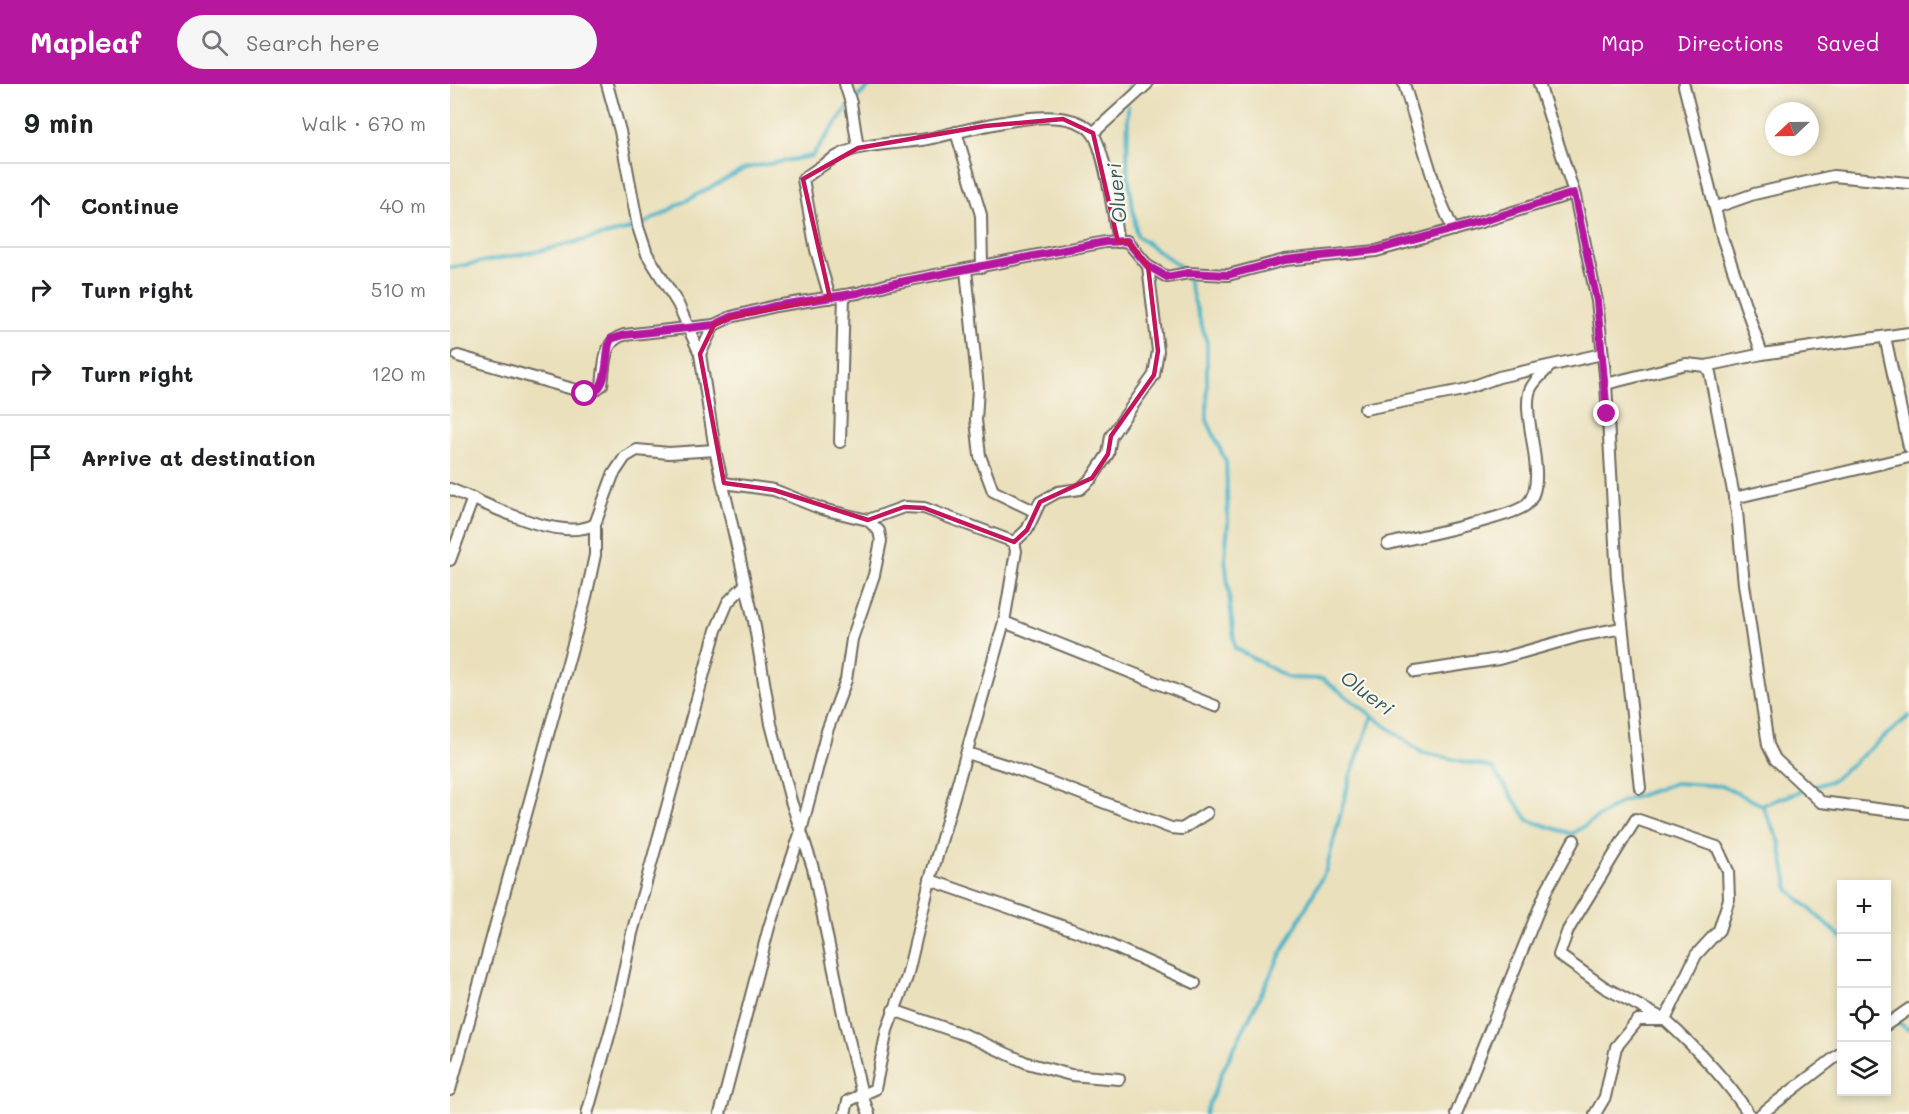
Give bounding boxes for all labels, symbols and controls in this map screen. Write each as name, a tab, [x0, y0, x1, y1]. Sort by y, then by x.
search box	[177, 15, 597, 69]
text: Mapleaf	[30, 24, 141, 60]
icon: search	[198, 26, 231, 59]
text: Search here	[246, 28, 380, 57]
text: Map	[1601, 29, 1644, 56]
text: Directions	[1677, 29, 1784, 56]
text: Saved	[1817, 29, 1879, 56]
north arrow	[1765, 102, 1819, 156]
text: 9 min	[24, 106, 93, 140]
text: Walk · 670 m	[301, 110, 426, 136]
water label: Olueri	[1100, 161, 1132, 224]
icon: ahead	[24, 189, 57, 222]
text: Continue	[81, 191, 179, 220]
text: 40 m	[380, 192, 426, 218]
icon: right	[24, 273, 57, 306]
text: Turn right	[81, 275, 193, 304]
text: 510 m	[371, 276, 426, 302]
icon: right	[24, 357, 57, 390]
text: Turn right	[81, 359, 193, 388]
text: 120 m	[371, 360, 426, 386]
route start	[571, 380, 597, 406]
route end	[1593, 400, 1619, 426]
icon: arrive	[24, 441, 57, 474]
text: Arrive at destination	[81, 443, 316, 472]
water label: Olueri	[1336, 664, 1400, 721]
map controls	[1837, 880, 1891, 1096]
button: +	[1837, 880, 1891, 934]
button: −	[1837, 934, 1891, 988]
button: locate	[1837, 988, 1891, 1042]
button: layers	[1837, 1042, 1891, 1096]

